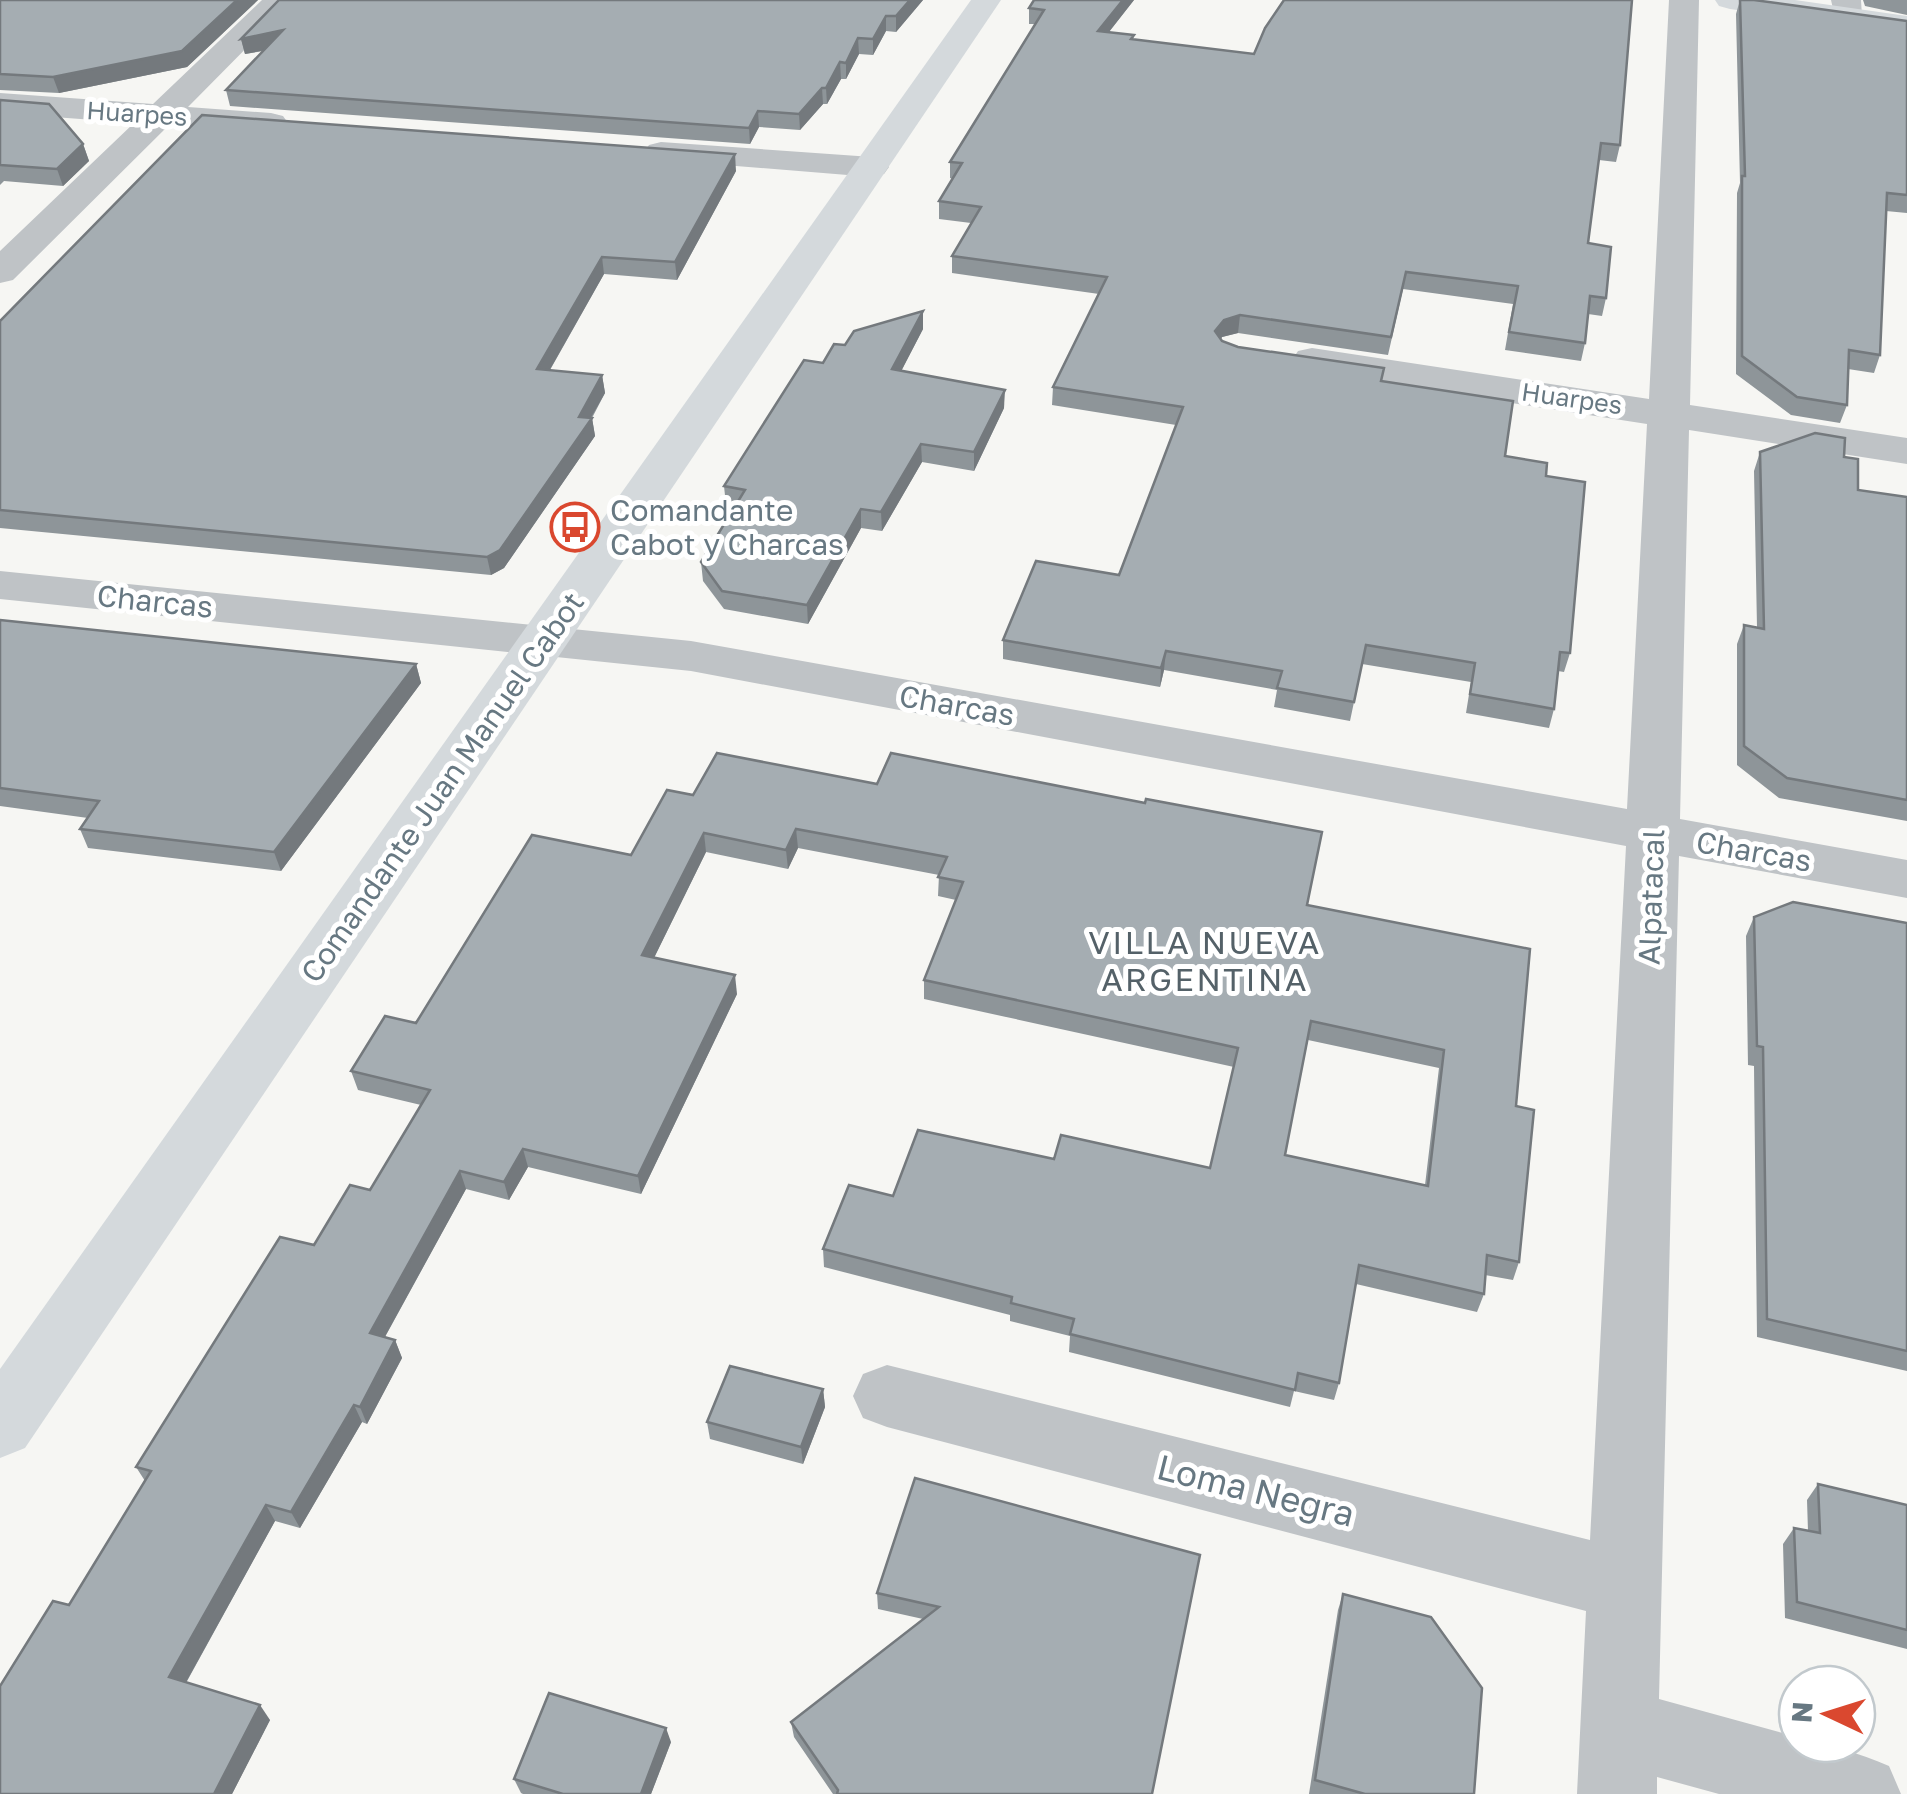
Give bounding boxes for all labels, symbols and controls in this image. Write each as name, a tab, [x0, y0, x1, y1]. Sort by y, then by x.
street label: Huarpes	[85, 94, 189, 132]
street label: Huarpes	[1520, 376, 1624, 420]
place label: Comandante Cabot y Charcas	[610, 492, 844, 562]
bus stop icon: Comandante Cabot y Charcas	[549, 501, 601, 553]
street label: Charcas	[95, 577, 215, 625]
street label: Comandante Juan Manuel Cabot	[293, 585, 591, 989]
street label: Charcas	[897, 677, 1017, 733]
street label: Charcas	[1694, 823, 1814, 879]
street label: Alpatacal	[1631, 828, 1671, 966]
district label: VILLA NUEVA ARGENTINA	[1088, 923, 1322, 998]
street label: Loma Negra	[1153, 1445, 1359, 1535]
north arrow	[1777, 1664, 1877, 1764]
text: N	[1784, 1700, 1819, 1724]

